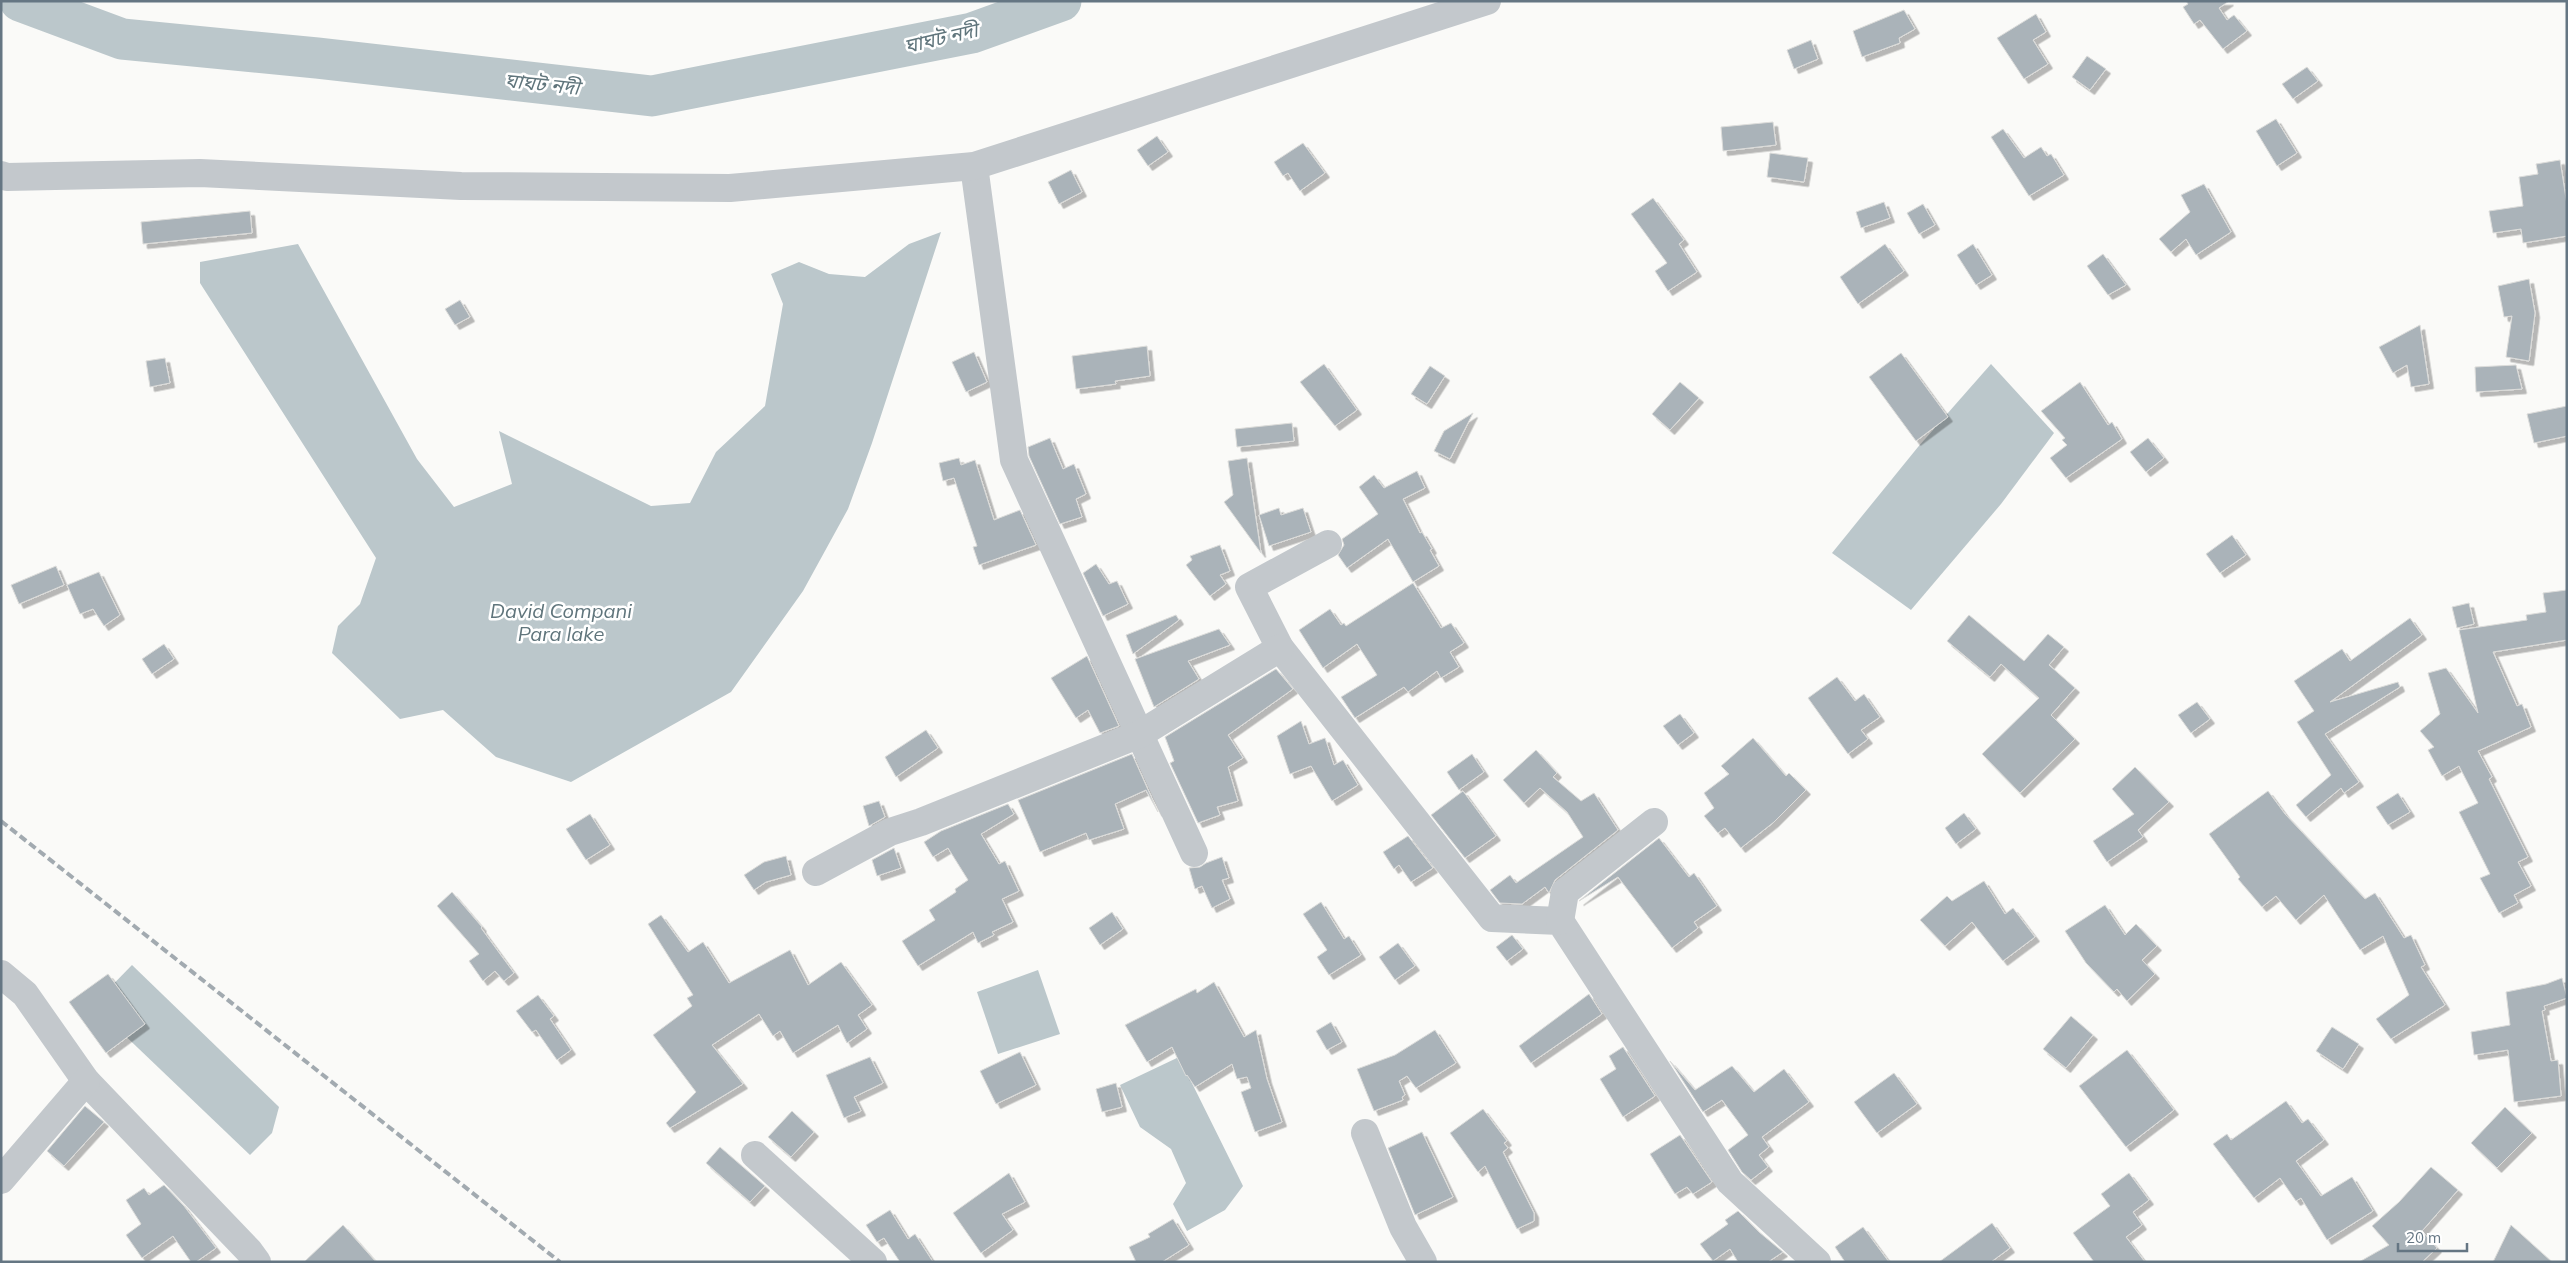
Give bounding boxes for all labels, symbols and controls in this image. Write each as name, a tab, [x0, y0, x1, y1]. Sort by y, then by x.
water label: ঘাঘট নদী	[902, 16, 984, 58]
water label: ঘাঘট নদী	[504, 67, 584, 100]
water label: David Compani Para lake	[490, 598, 632, 646]
scale bar	[2398, 1220, 2467, 1252]
text: 20 m	[2406, 1228, 2441, 1247]

